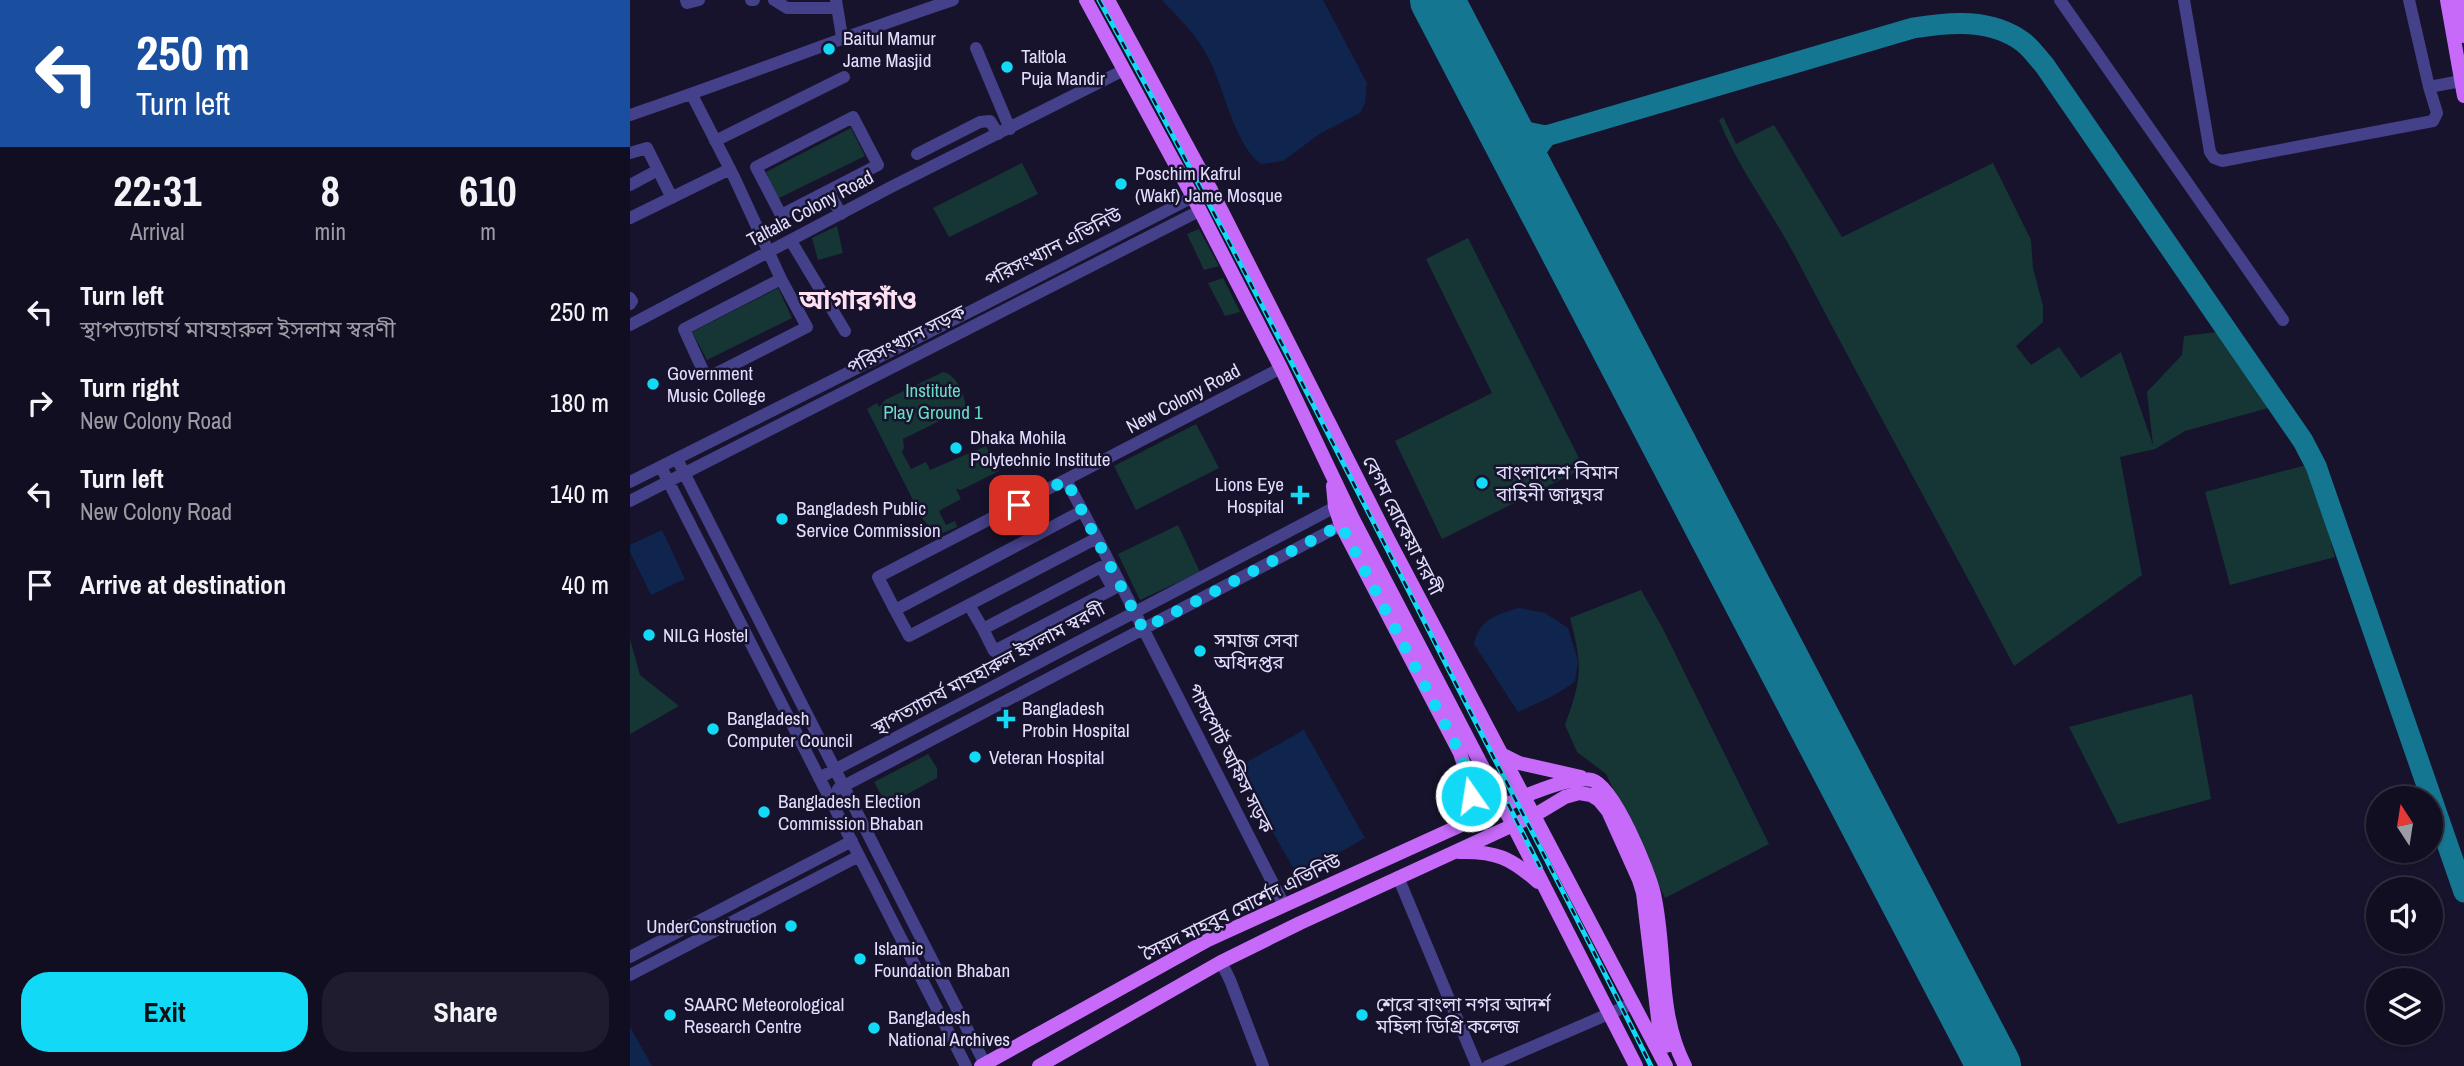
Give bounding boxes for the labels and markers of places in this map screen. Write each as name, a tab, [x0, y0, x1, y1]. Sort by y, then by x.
place label: Baitul Mamur Jame Masjid	[843, 25, 936, 73]
marker: Baitul Mamur Jame Masjid	[821, 41, 837, 57]
place label: Taltola Puja Mandir	[1021, 43, 1106, 91]
marker: Taltola Puja Mandir	[999, 59, 1015, 75]
place label: Poschim Kafrul (Wakf) Jame Mosque	[1135, 160, 1282, 208]
marker: Poschim Kafrul (Wakf) Jame Mosque	[1113, 176, 1129, 192]
place label: Government Music College	[667, 360, 766, 408]
marker: Government Music College	[645, 376, 661, 392]
place label: Dhaka Mohila Polytechnic Institute	[970, 424, 1110, 472]
marker: Dhaka Mohila Polytechnic Institute	[948, 440, 964, 456]
place label: বাংলাদেশ বিমান বাহিনী জাদুঘর	[1495, 459, 1619, 507]
place label: Lions Eye Hospital	[1215, 471, 1284, 519]
pin	[989, 475, 1049, 535]
marker: বাংলাদেশ বিমান বাহিনী জাদুঘর	[1474, 475, 1490, 491]
marker: Lions Eye Hospital	[1290, 485, 1310, 505]
place label: Bangladesh Public Service Commission	[796, 495, 941, 543]
marker: Bangladesh Public Service Commission	[774, 511, 790, 527]
place label: NILG Hostel	[663, 622, 748, 648]
marker: NILG Hostel	[641, 627, 657, 643]
place label: সমাজ সেবা অধিদপ্তর	[1213, 627, 1299, 675]
marker: সমাজ সেবা অধিদপ্তর	[1192, 643, 1208, 659]
place label: Bangladesh Probin Hospital	[1022, 695, 1129, 743]
place label: Bangladesh Computer Council	[727, 705, 853, 753]
marker: Bangladesh Probin Hospital	[996, 709, 1016, 729]
marker: Bangladesh Computer Council	[705, 721, 721, 737]
place label: Veteran Hospital	[989, 744, 1104, 770]
marker: Veteran Hospital	[967, 749, 983, 765]
place label: Bangladesh Election Commission Bhaban	[778, 788, 923, 836]
marker: Bangladesh Election Commission Bhaban	[756, 804, 772, 820]
place label: UnderConstruction	[646, 913, 777, 939]
marker: UnderConstruction	[783, 918, 799, 934]
place label: Islamic Foundation Bhaban	[874, 935, 1010, 983]
marker: Islamic Foundation Bhaban	[852, 951, 868, 967]
place label: SAARC Meteorological Research Centre	[684, 991, 844, 1039]
place label: শেরে বাংলা নগর আদর্শ মহিলা ডিগ্রি কলেজ	[1375, 991, 1552, 1039]
place label: Bangladesh National Archives	[888, 1004, 1010, 1052]
marker: SAARC Meteorological Research Centre	[662, 1007, 678, 1023]
marker: শেরে বাংলা নগর আদর্শ মহিলা ডিগ্রি কলেজ	[1354, 1007, 1370, 1023]
marker: Bangladesh National Archives	[866, 1020, 882, 1036]

